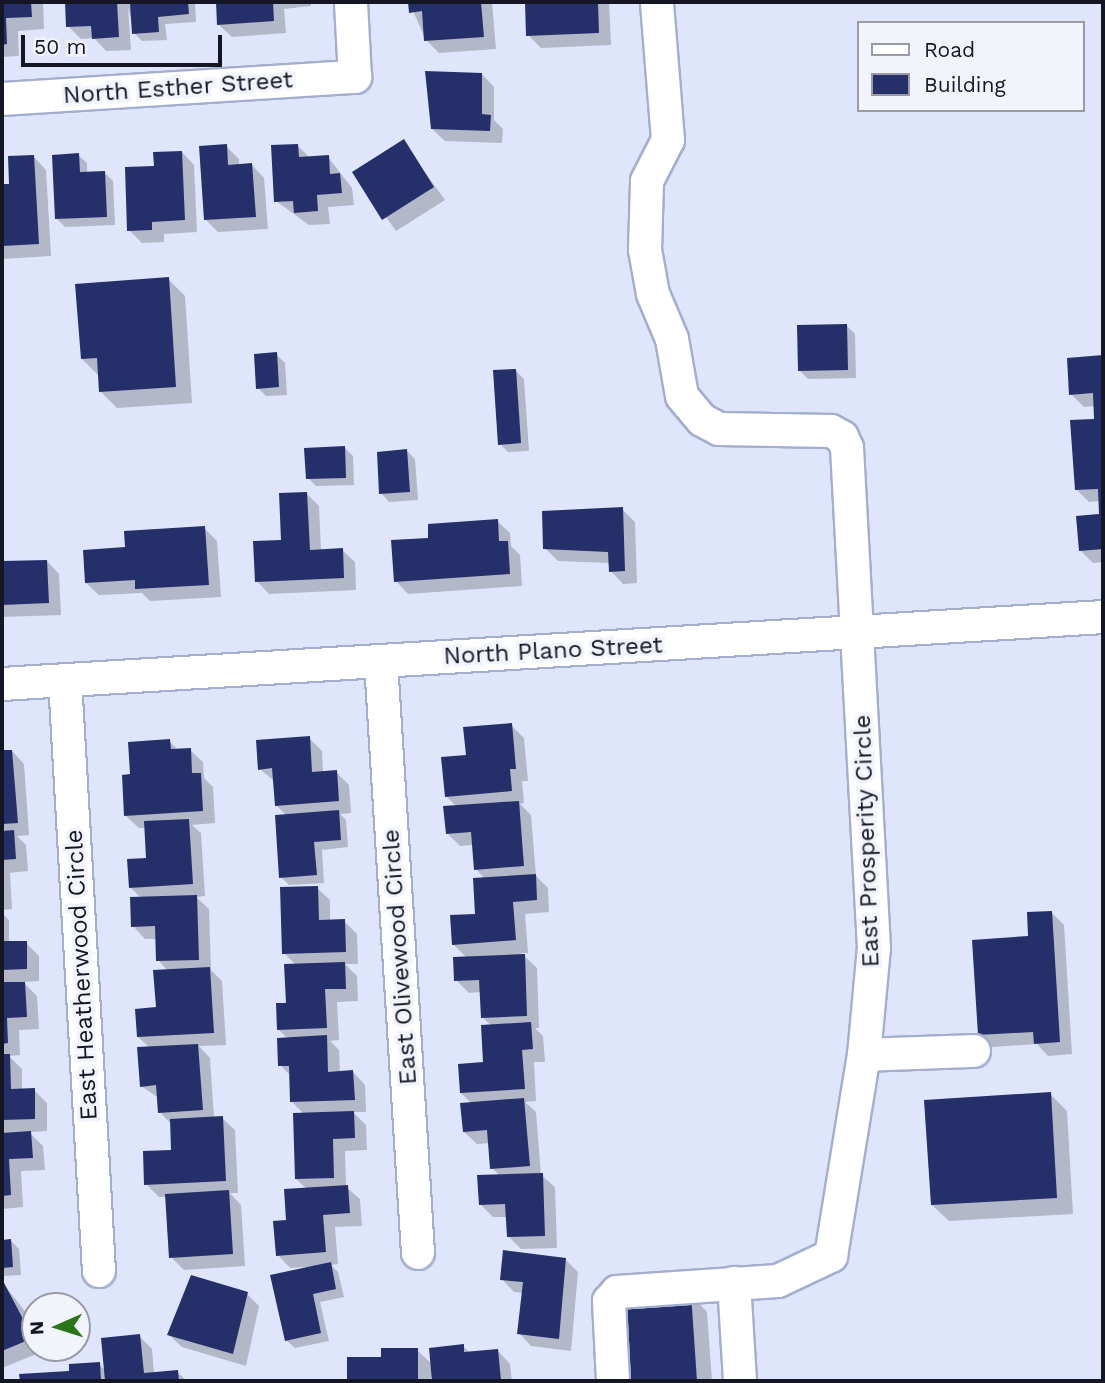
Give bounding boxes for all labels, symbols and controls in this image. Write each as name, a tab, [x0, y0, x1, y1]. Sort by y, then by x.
scale bar	[24, 21, 226, 65]
legend	[856, 21, 1084, 112]
text: 50 m	[34, 34, 86, 59]
text: Road	[924, 37, 975, 62]
street label: North Esther Street	[62, 66, 294, 110]
text: Building	[924, 72, 1006, 97]
street label: North Plano Street	[443, 631, 663, 671]
street label: East Prosperity Circle	[848, 714, 886, 968]
street label: East Olivewood Circle	[377, 828, 423, 1086]
street label: East Heatherwood Circle	[60, 829, 104, 1121]
north arrow	[21, 1292, 91, 1362]
text: N	[25, 1320, 48, 1336]

